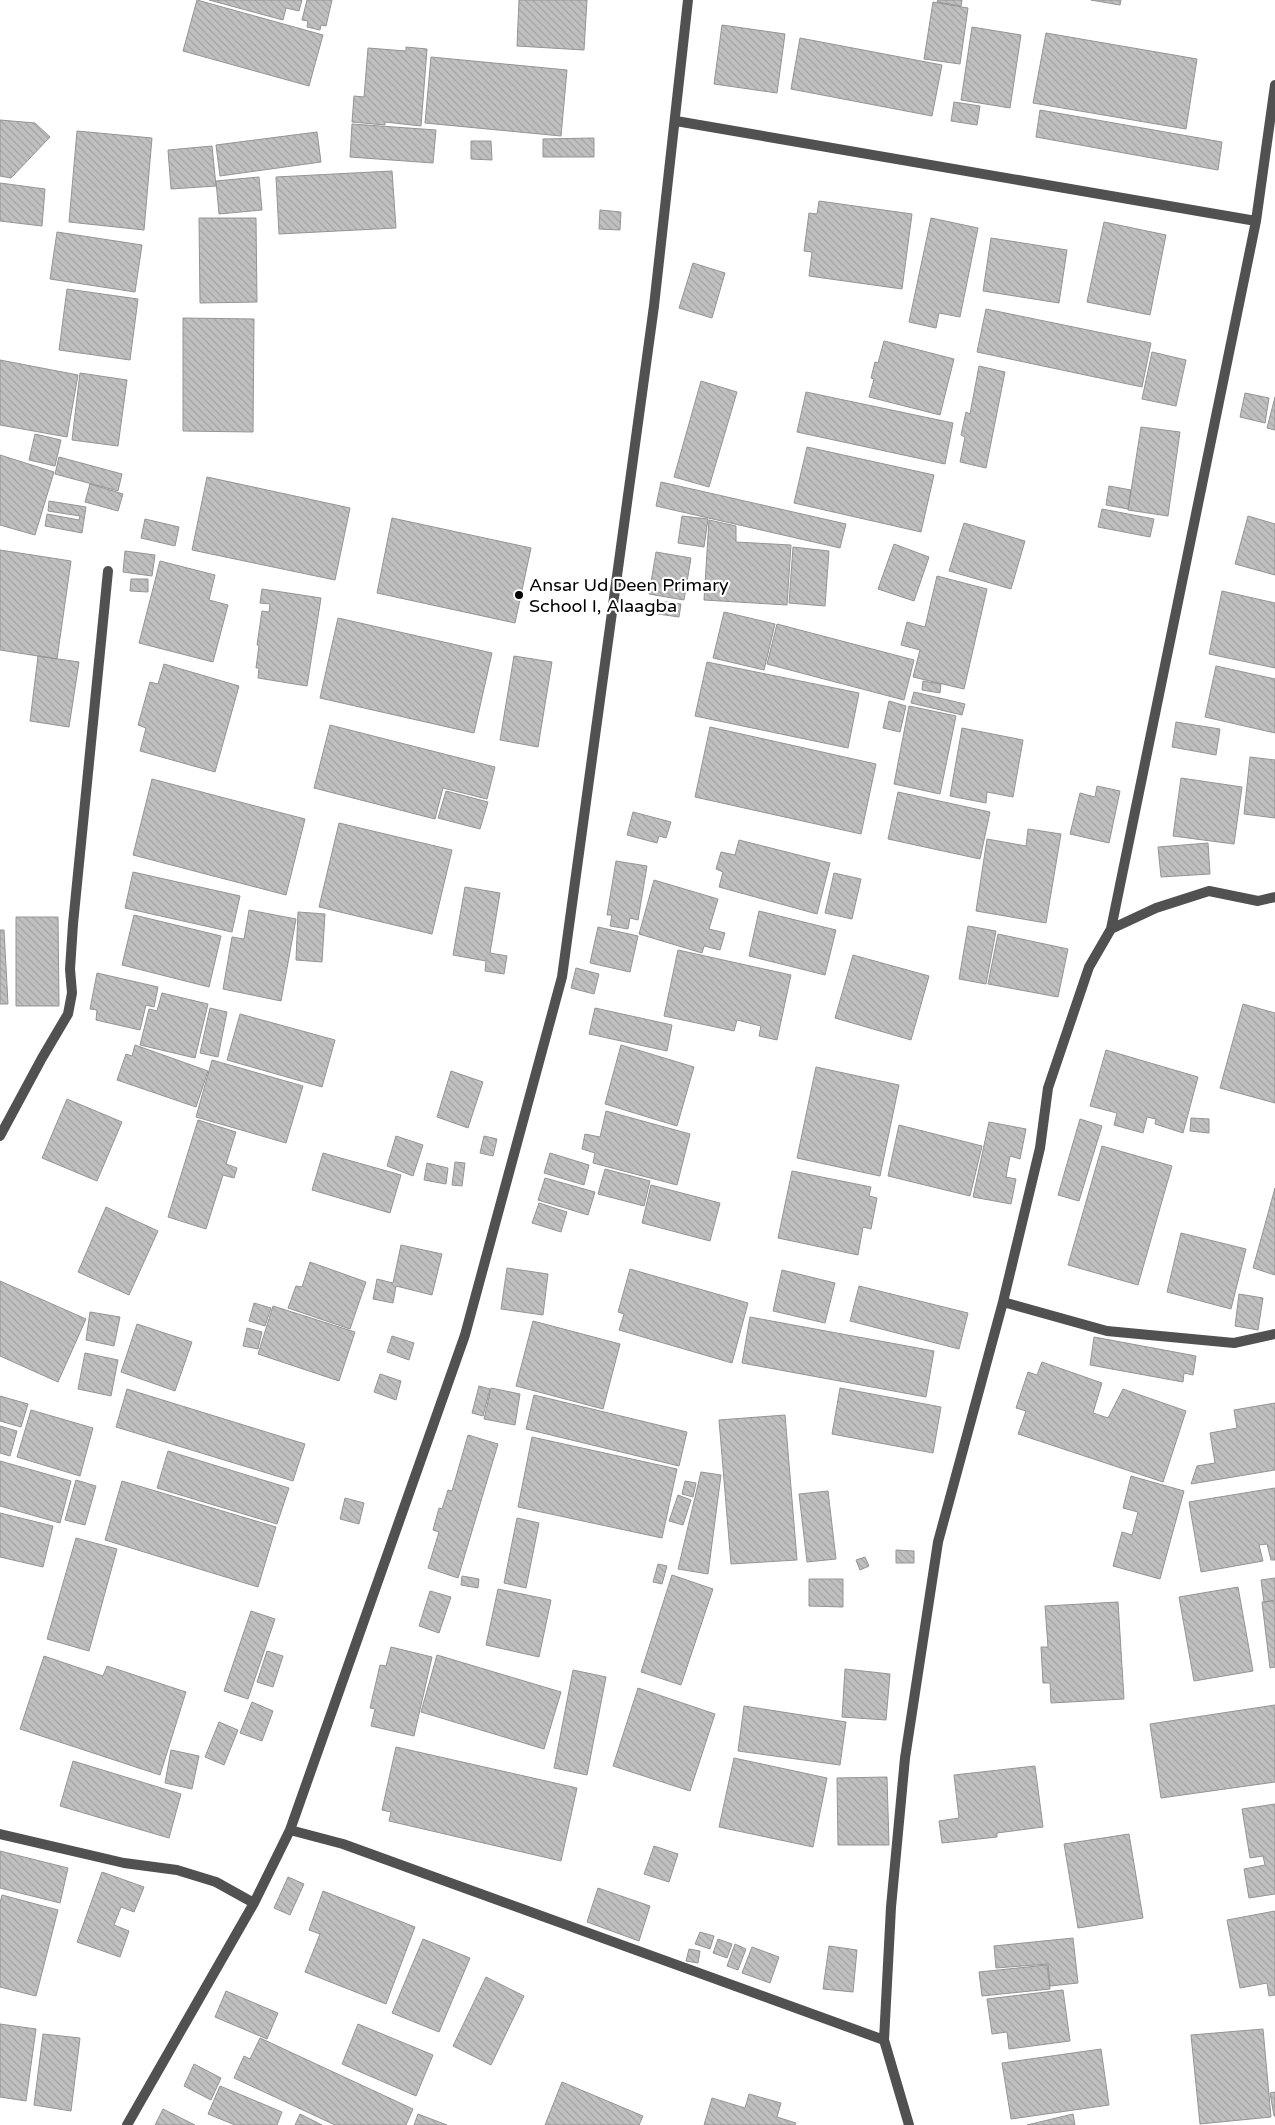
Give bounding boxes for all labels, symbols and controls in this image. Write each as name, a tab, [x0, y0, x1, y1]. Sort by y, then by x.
place label: Ansar Ud Deen Primary School I, Alaagba	[529, 574, 729, 617]
marker: Ansar Ud Deen Primary School I, Alaagba	[513, 589, 525, 601]

